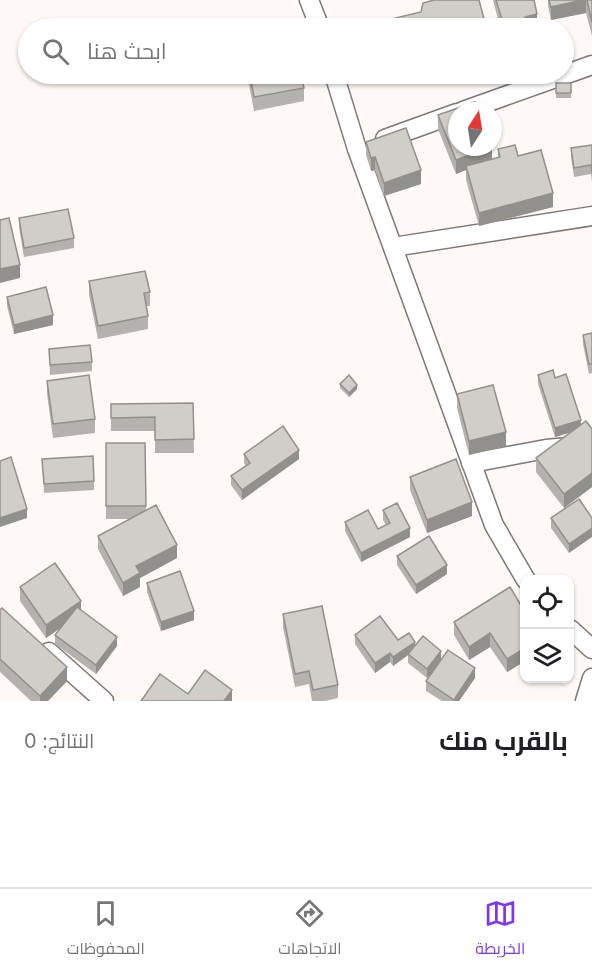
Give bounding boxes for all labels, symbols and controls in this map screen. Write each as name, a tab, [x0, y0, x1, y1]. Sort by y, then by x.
search box	[18, 18, 574, 84]
icon: search	[39, 35, 72, 68]
text: ابحث هنا	[87, 38, 167, 64]
north arrow	[448, 102, 502, 156]
map controls	[520, 575, 574, 683]
button: locate	[520, 575, 574, 629]
button: layers	[520, 629, 574, 683]
text: بالقرب منك	[439, 725, 568, 756]
text: النتائج: 0	[24, 729, 94, 753]
tab: المحفوظات	[67, 897, 145, 963]
tab: الاتجاهات	[278, 897, 342, 963]
tab: الخريطة	[475, 897, 525, 963]

